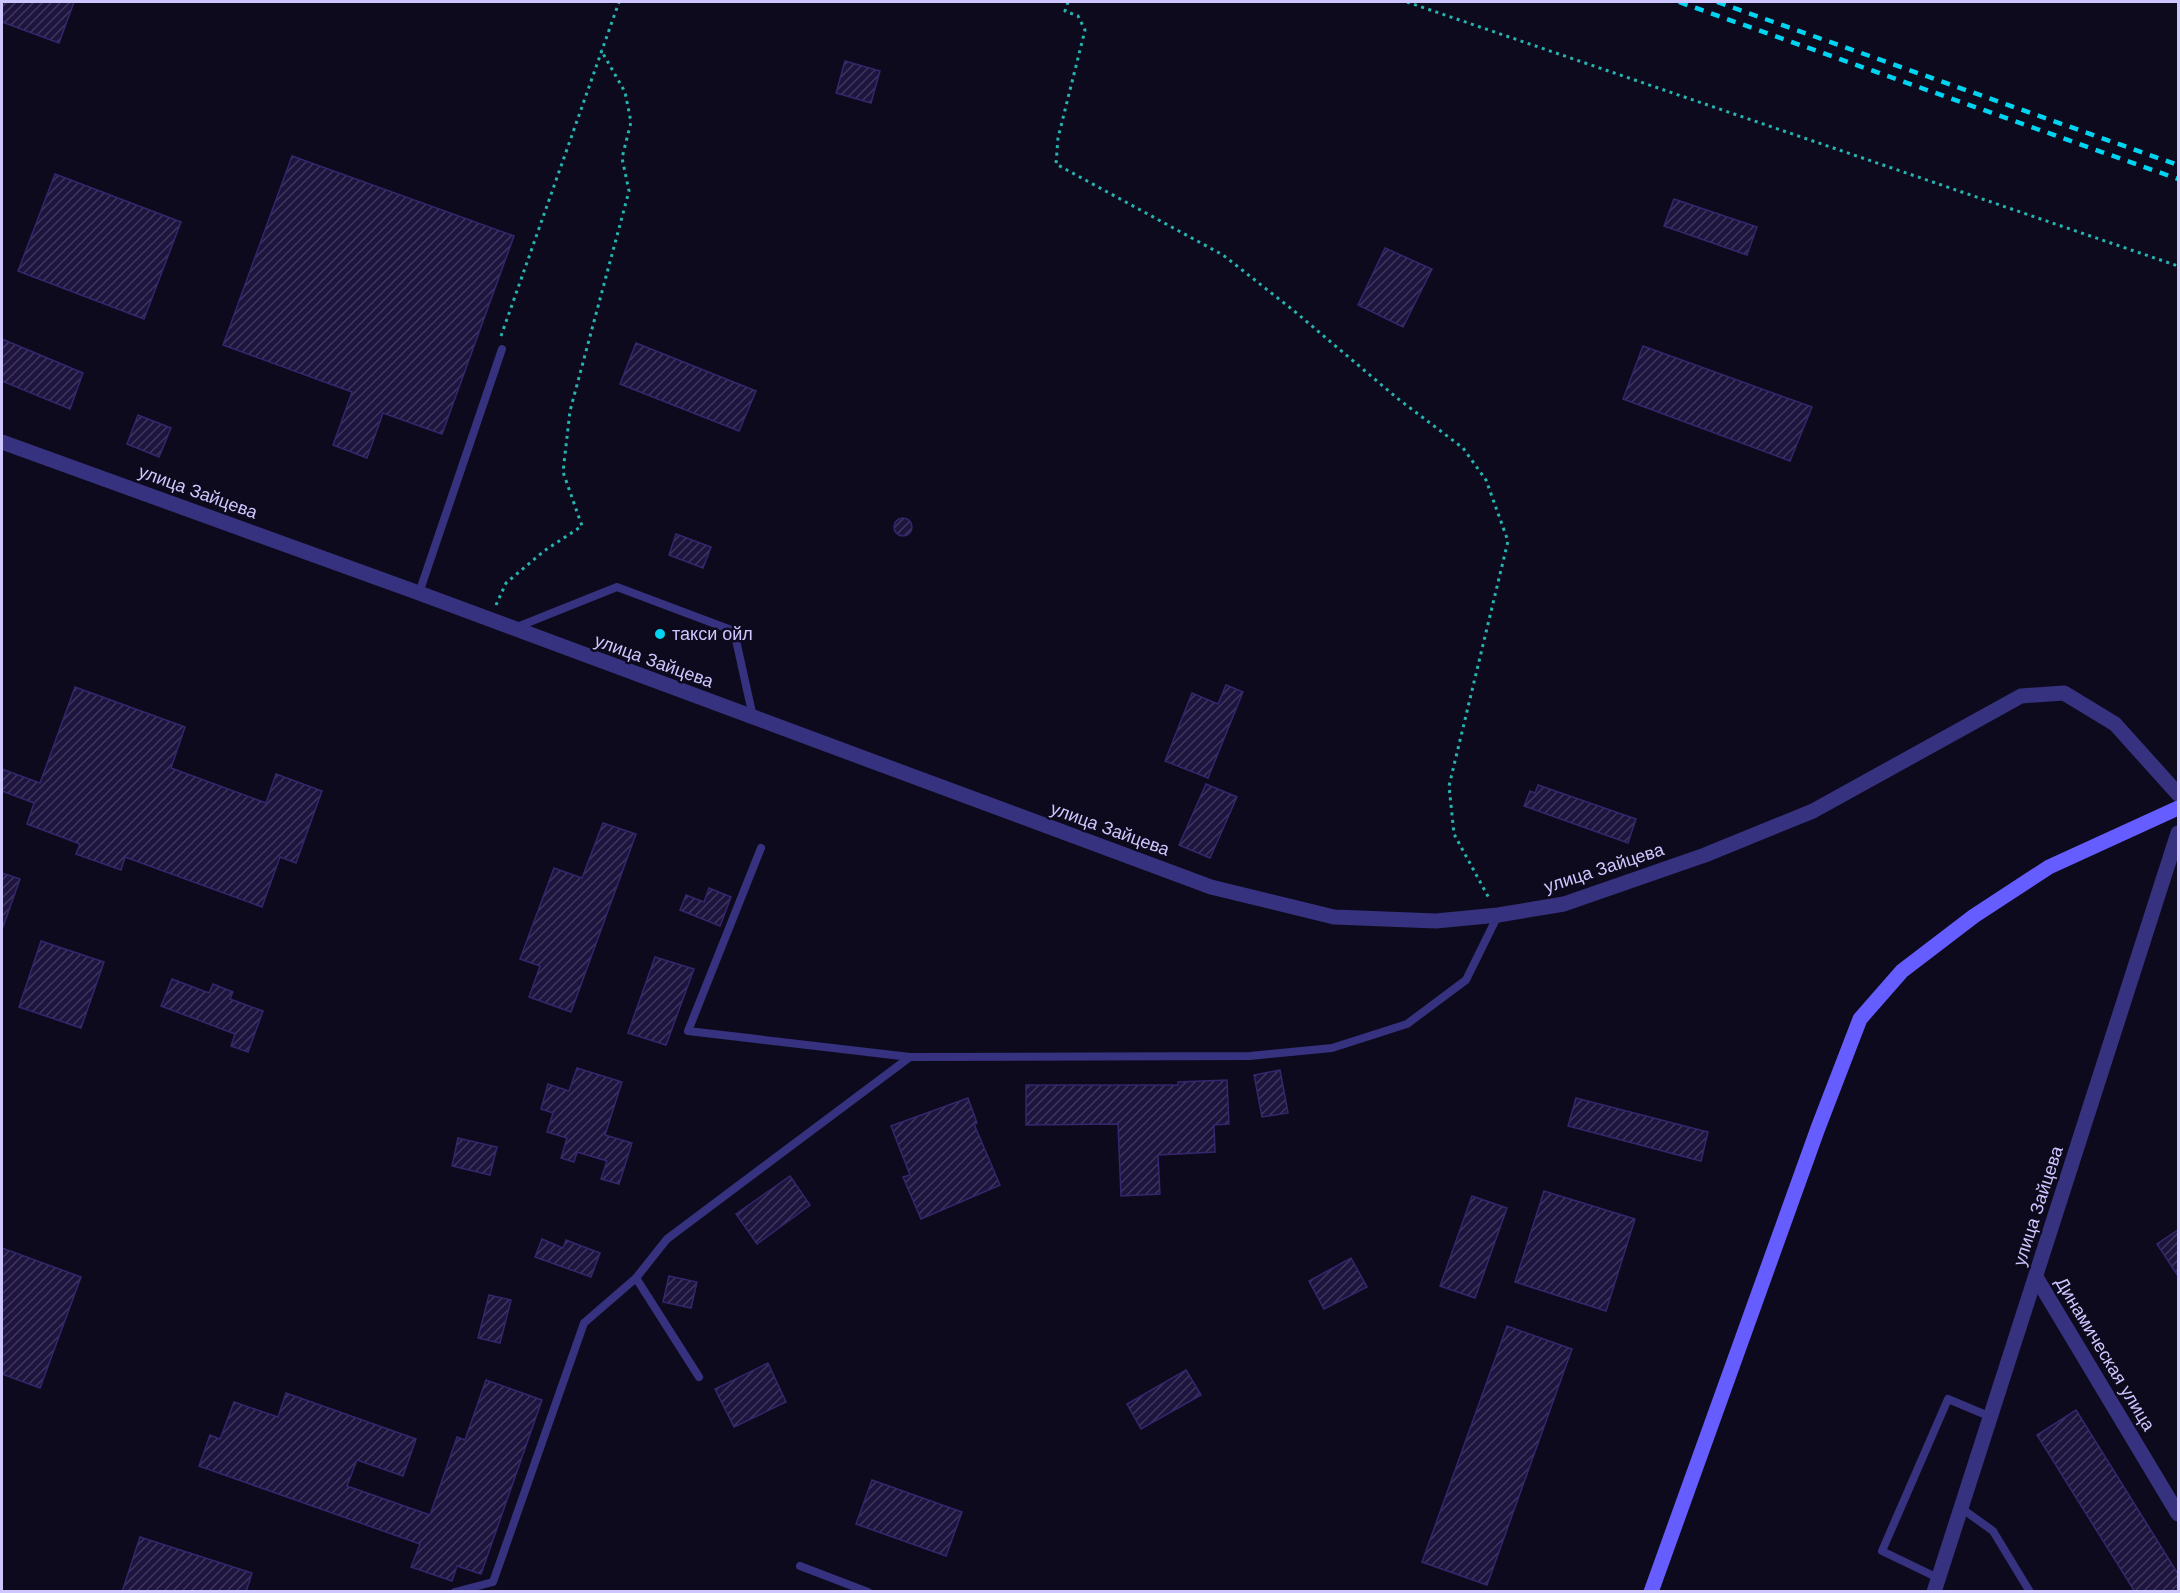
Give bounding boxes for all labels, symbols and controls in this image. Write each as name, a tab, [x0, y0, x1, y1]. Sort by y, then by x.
street label: улица Зайцева	[136, 461, 261, 523]
place label: такси ойл	[672, 624, 753, 644]
marker: такси ойл	[653, 627, 667, 641]
street label: улица Зайцева	[592, 630, 717, 692]
street label: улица Зайцева	[1048, 798, 1173, 860]
street label: улица Зайцева	[1542, 839, 1667, 897]
street label: улица Зайцева	[2009, 1143, 2067, 1268]
street label: Динамическая улица	[2051, 1274, 2159, 1435]

